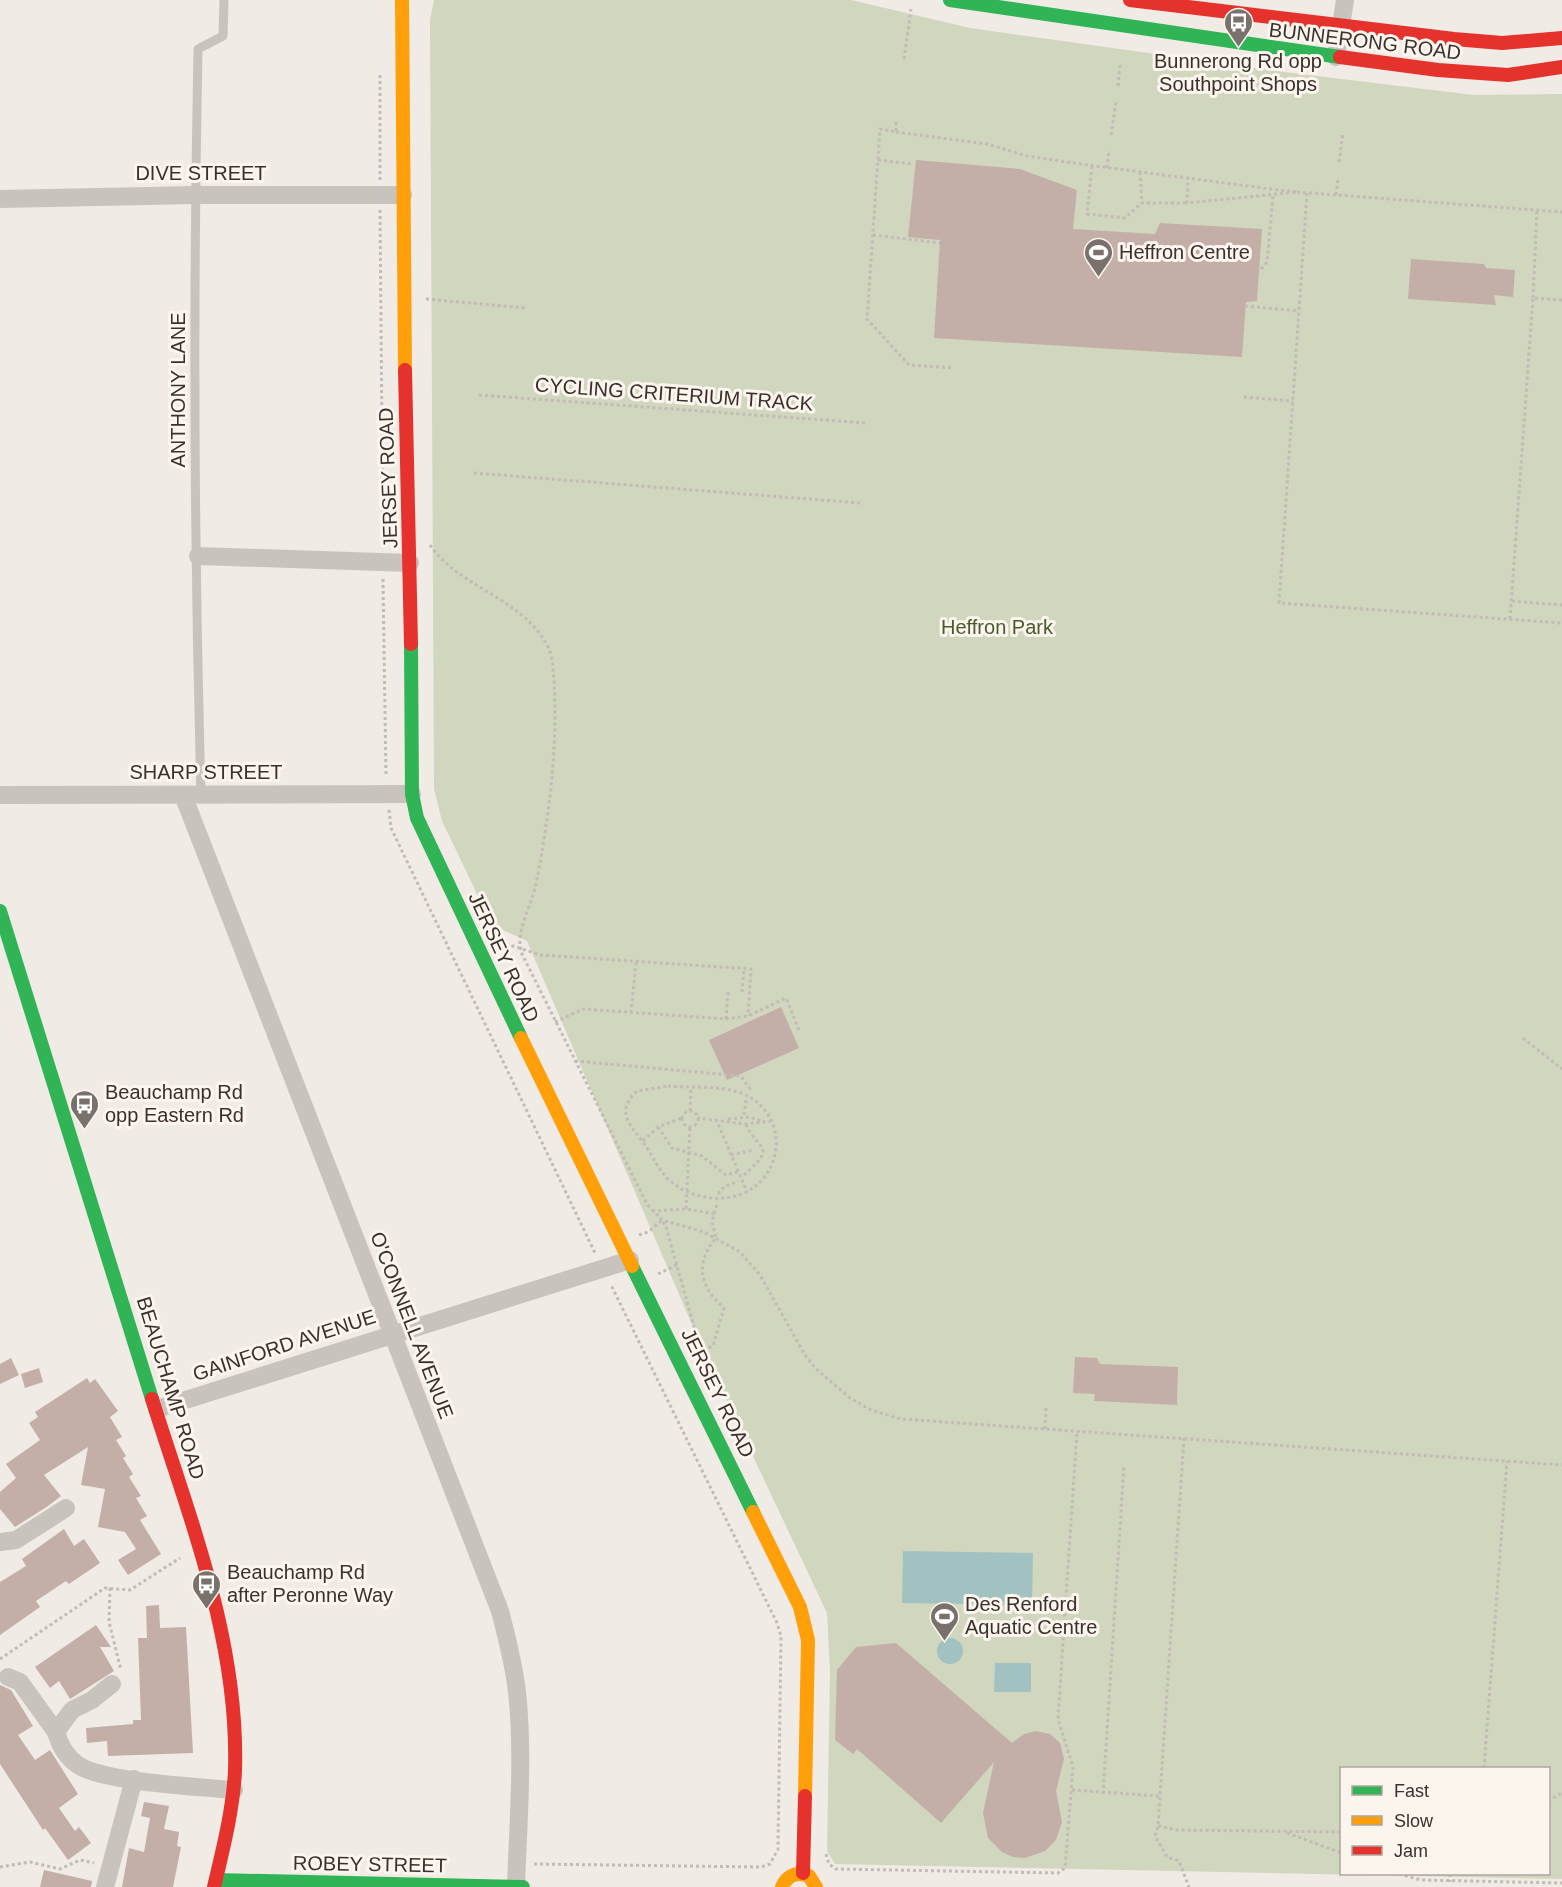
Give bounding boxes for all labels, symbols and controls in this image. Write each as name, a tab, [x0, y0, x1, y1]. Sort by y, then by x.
bus stop icon: Bunnerong Rd opp Southpoint Shops	[1222, 7, 1254, 49]
street label: BUNNERONG ROAD	[1268, 18, 1462, 64]
place label: Bunnerong Rd opp Southpoint Shops	[1154, 50, 1322, 95]
street label: DIVE STREET	[135, 162, 267, 184]
sports icon: Heffron Centre	[1082, 236, 1114, 278]
place label: Heffron Centre	[1119, 241, 1250, 263]
street label: ANTHONY LANE	[167, 312, 189, 468]
street label: CYCLING CRITERIUM TRACK	[534, 373, 814, 415]
street label: JERSEY ROAD	[375, 407, 401, 549]
park label: Heffron Park	[941, 616, 1054, 638]
street label: SHARP STREET	[130, 761, 283, 783]
street label: JERSEY ROAD	[464, 889, 544, 1025]
place label: Beauchamp Rd opp Eastern Rd	[105, 1081, 244, 1126]
bus stop icon: Beauchamp Rd opp Eastern Rd	[68, 1088, 100, 1130]
street label: O'CONNELL AVENUE	[366, 1228, 458, 1422]
street label: BEAUCHAMP ROAD	[133, 1294, 209, 1482]
street label: GAINFORD AVENUE	[190, 1305, 378, 1385]
street label: JERSEY ROAD	[677, 1325, 759, 1461]
place label: Beauchamp Rd after Peronne Way	[227, 1561, 393, 1606]
bus stop icon: Beauchamp Rd after Peronne Way	[190, 1568, 222, 1610]
place label: Des Renford Aquatic Centre	[965, 1593, 1097, 1638]
sports icon: Des Renford Aquatic Centre	[928, 1600, 960, 1642]
legend	[1340, 1767, 1550, 1875]
text: Fast	[1394, 1781, 1429, 1801]
text: Slow	[1394, 1811, 1434, 1831]
text: Jam	[1394, 1841, 1428, 1861]
street label: ROBEY STREET	[293, 1852, 447, 1876]

